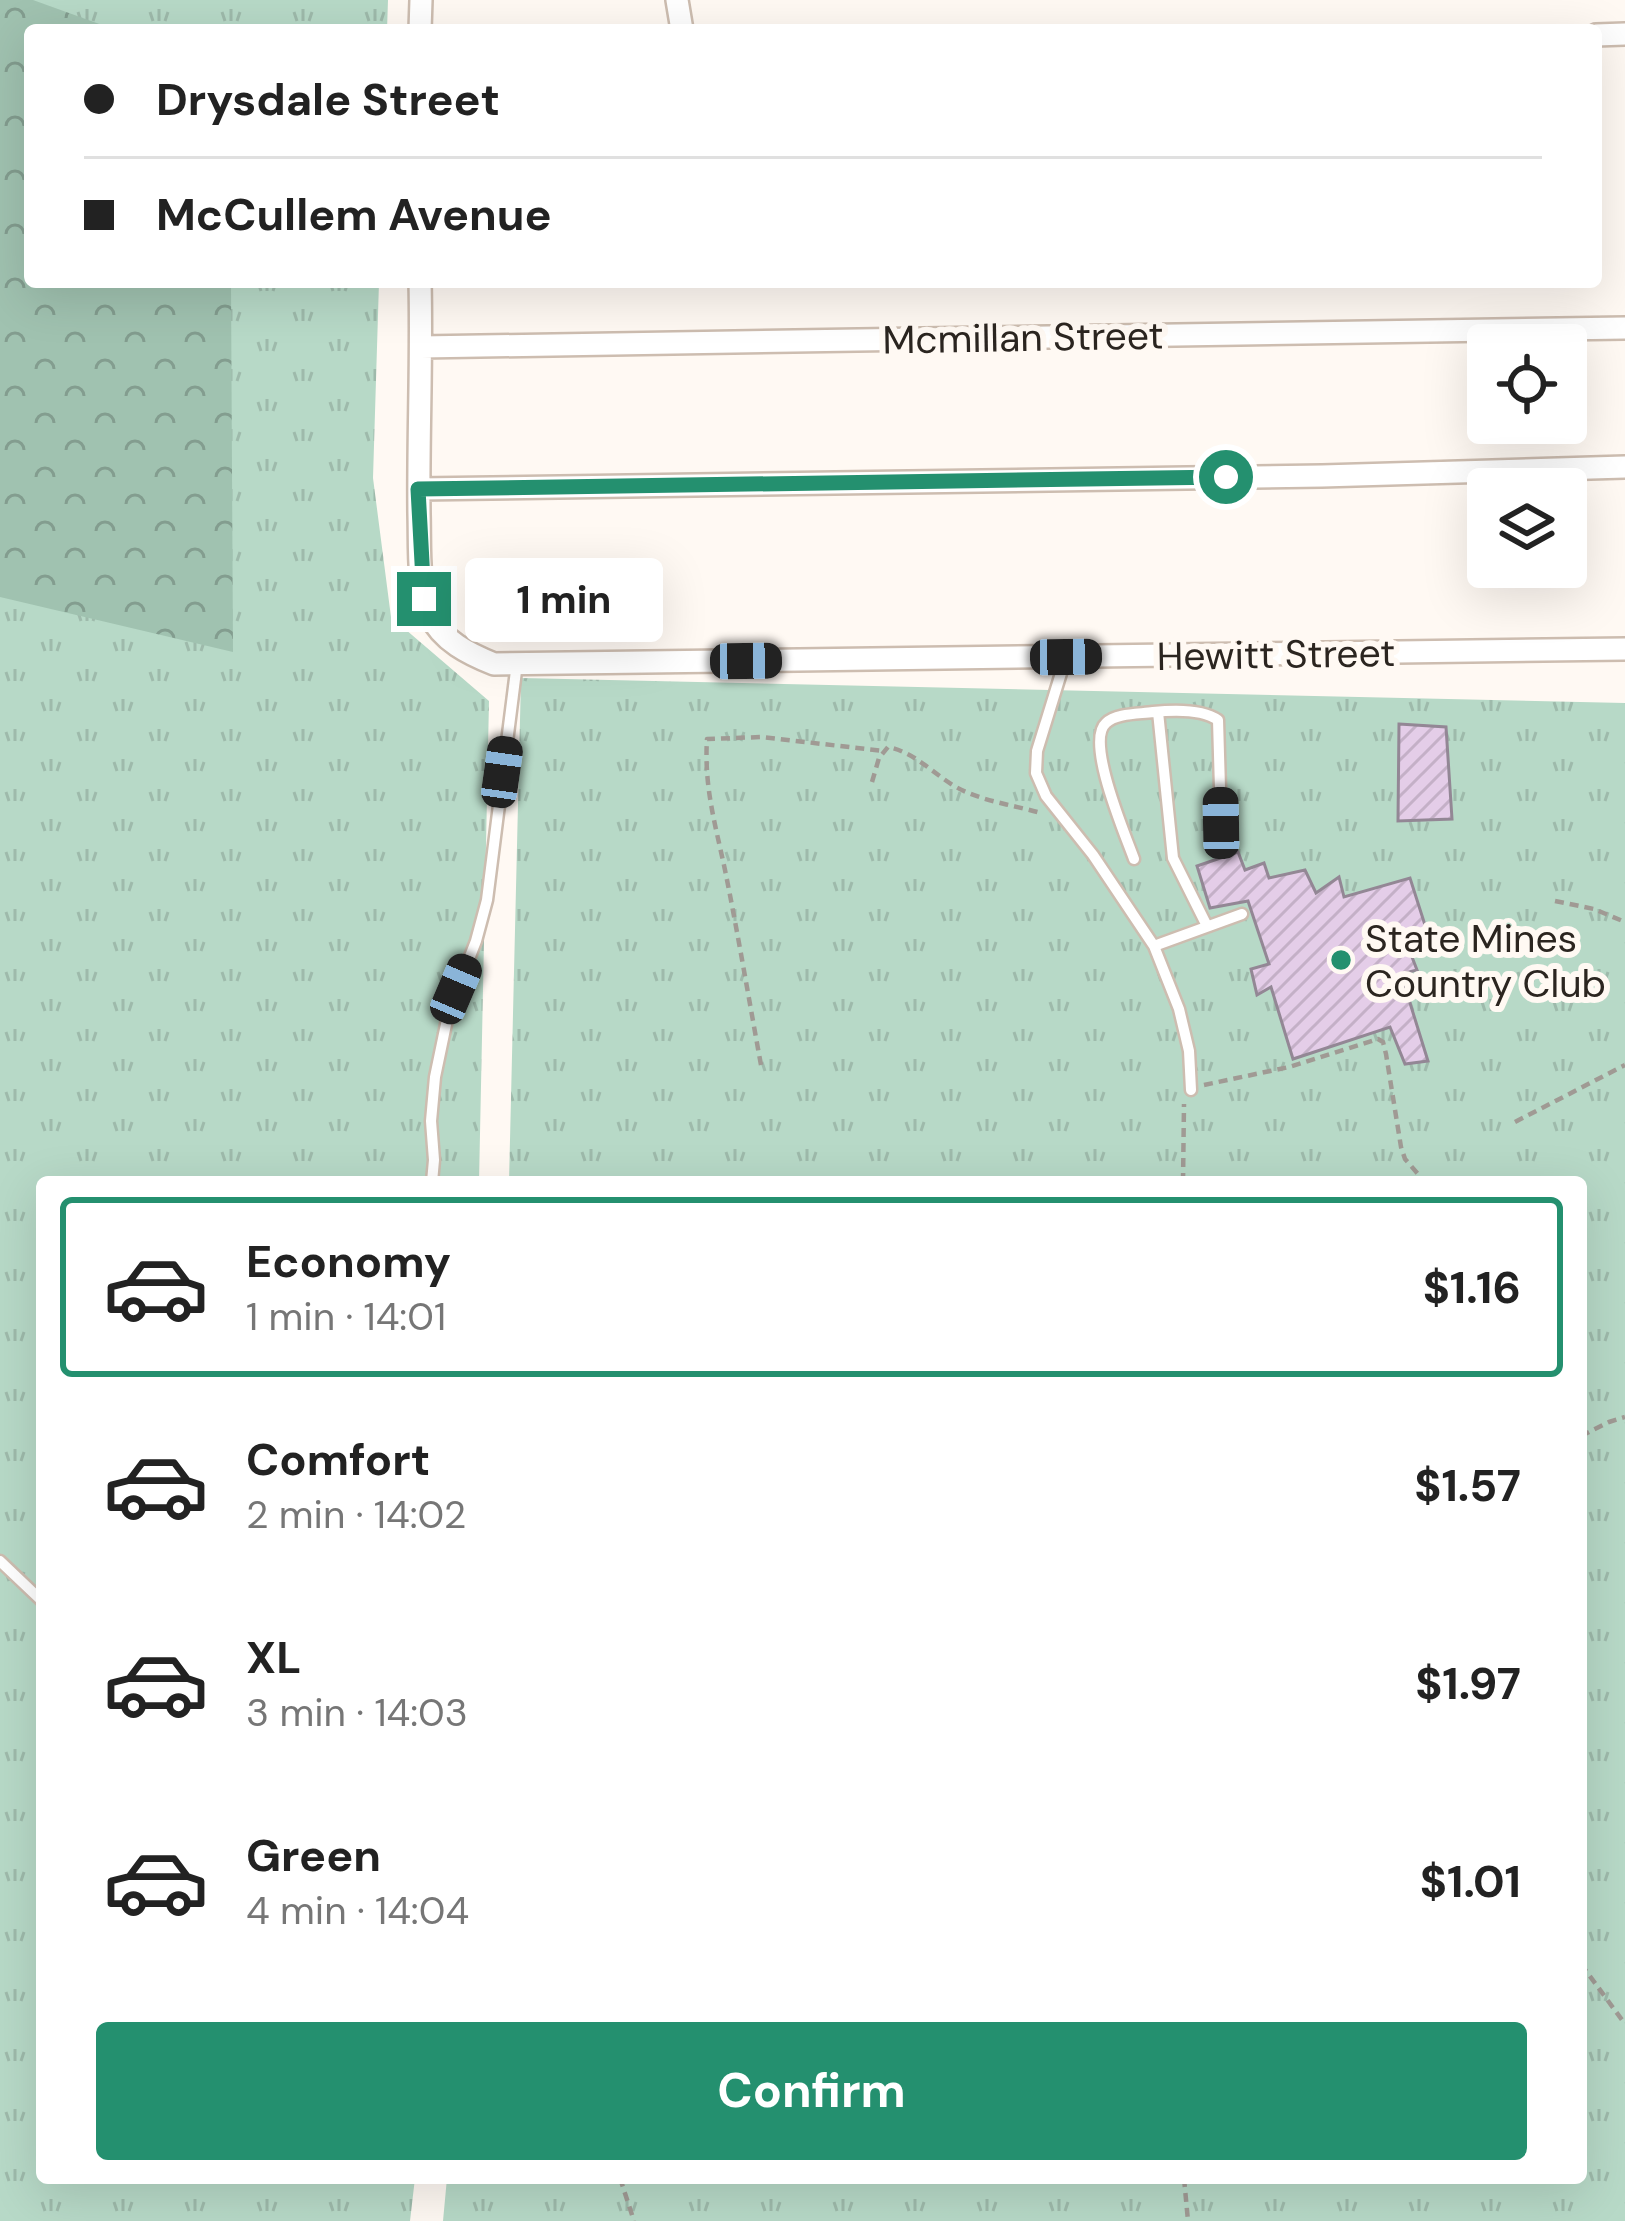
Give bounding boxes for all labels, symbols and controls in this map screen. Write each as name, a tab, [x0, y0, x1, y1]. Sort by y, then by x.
text: Drysdale Street	[156, 70, 500, 129]
text: McCullem Avenue	[156, 185, 552, 244]
street label: Mcmillan Street	[882, 310, 1164, 365]
map controls	[1467, 324, 1587, 588]
button: locate	[1467, 324, 1587, 444]
route start	[1199, 450, 1253, 504]
button: layers	[1467, 468, 1587, 588]
callout: 1 min	[466, 557, 664, 641]
route end	[397, 572, 451, 626]
text: 1 min	[517, 574, 611, 625]
street label: Hewitt Street	[1156, 627, 1396, 682]
car	[1030, 638, 1102, 676]
car	[710, 642, 782, 680]
car	[479, 734, 525, 810]
car	[1202, 787, 1240, 859]
place label: State Mines Country Club	[1365, 913, 1606, 1009]
marker: State Mines Country Club	[1328, 947, 1354, 973]
car	[425, 949, 487, 1029]
text: Economy	[246, 1232, 451, 1291]
icon: car	[102, 1233, 210, 1341]
text: $1.16	[1423, 1258, 1521, 1317]
text: 1 min · 14:01	[246, 1291, 446, 1342]
text: Comfort	[246, 1430, 430, 1489]
icon: car	[102, 1431, 210, 1539]
text: $1.57	[1414, 1456, 1521, 1515]
text: 2 min · 14:02	[246, 1489, 466, 1540]
text: XL	[246, 1628, 301, 1687]
icon: car	[102, 1629, 210, 1737]
text: $1.97	[1415, 1654, 1521, 1713]
text: 3 min · 14:03	[246, 1687, 468, 1738]
text: Green	[246, 1826, 381, 1885]
icon: car	[102, 1827, 210, 1935]
text: $1.01	[1420, 1852, 1521, 1911]
text: 4 min · 14:04	[246, 1885, 469, 1936]
button: Confirm	[96, 2022, 1527, 2160]

